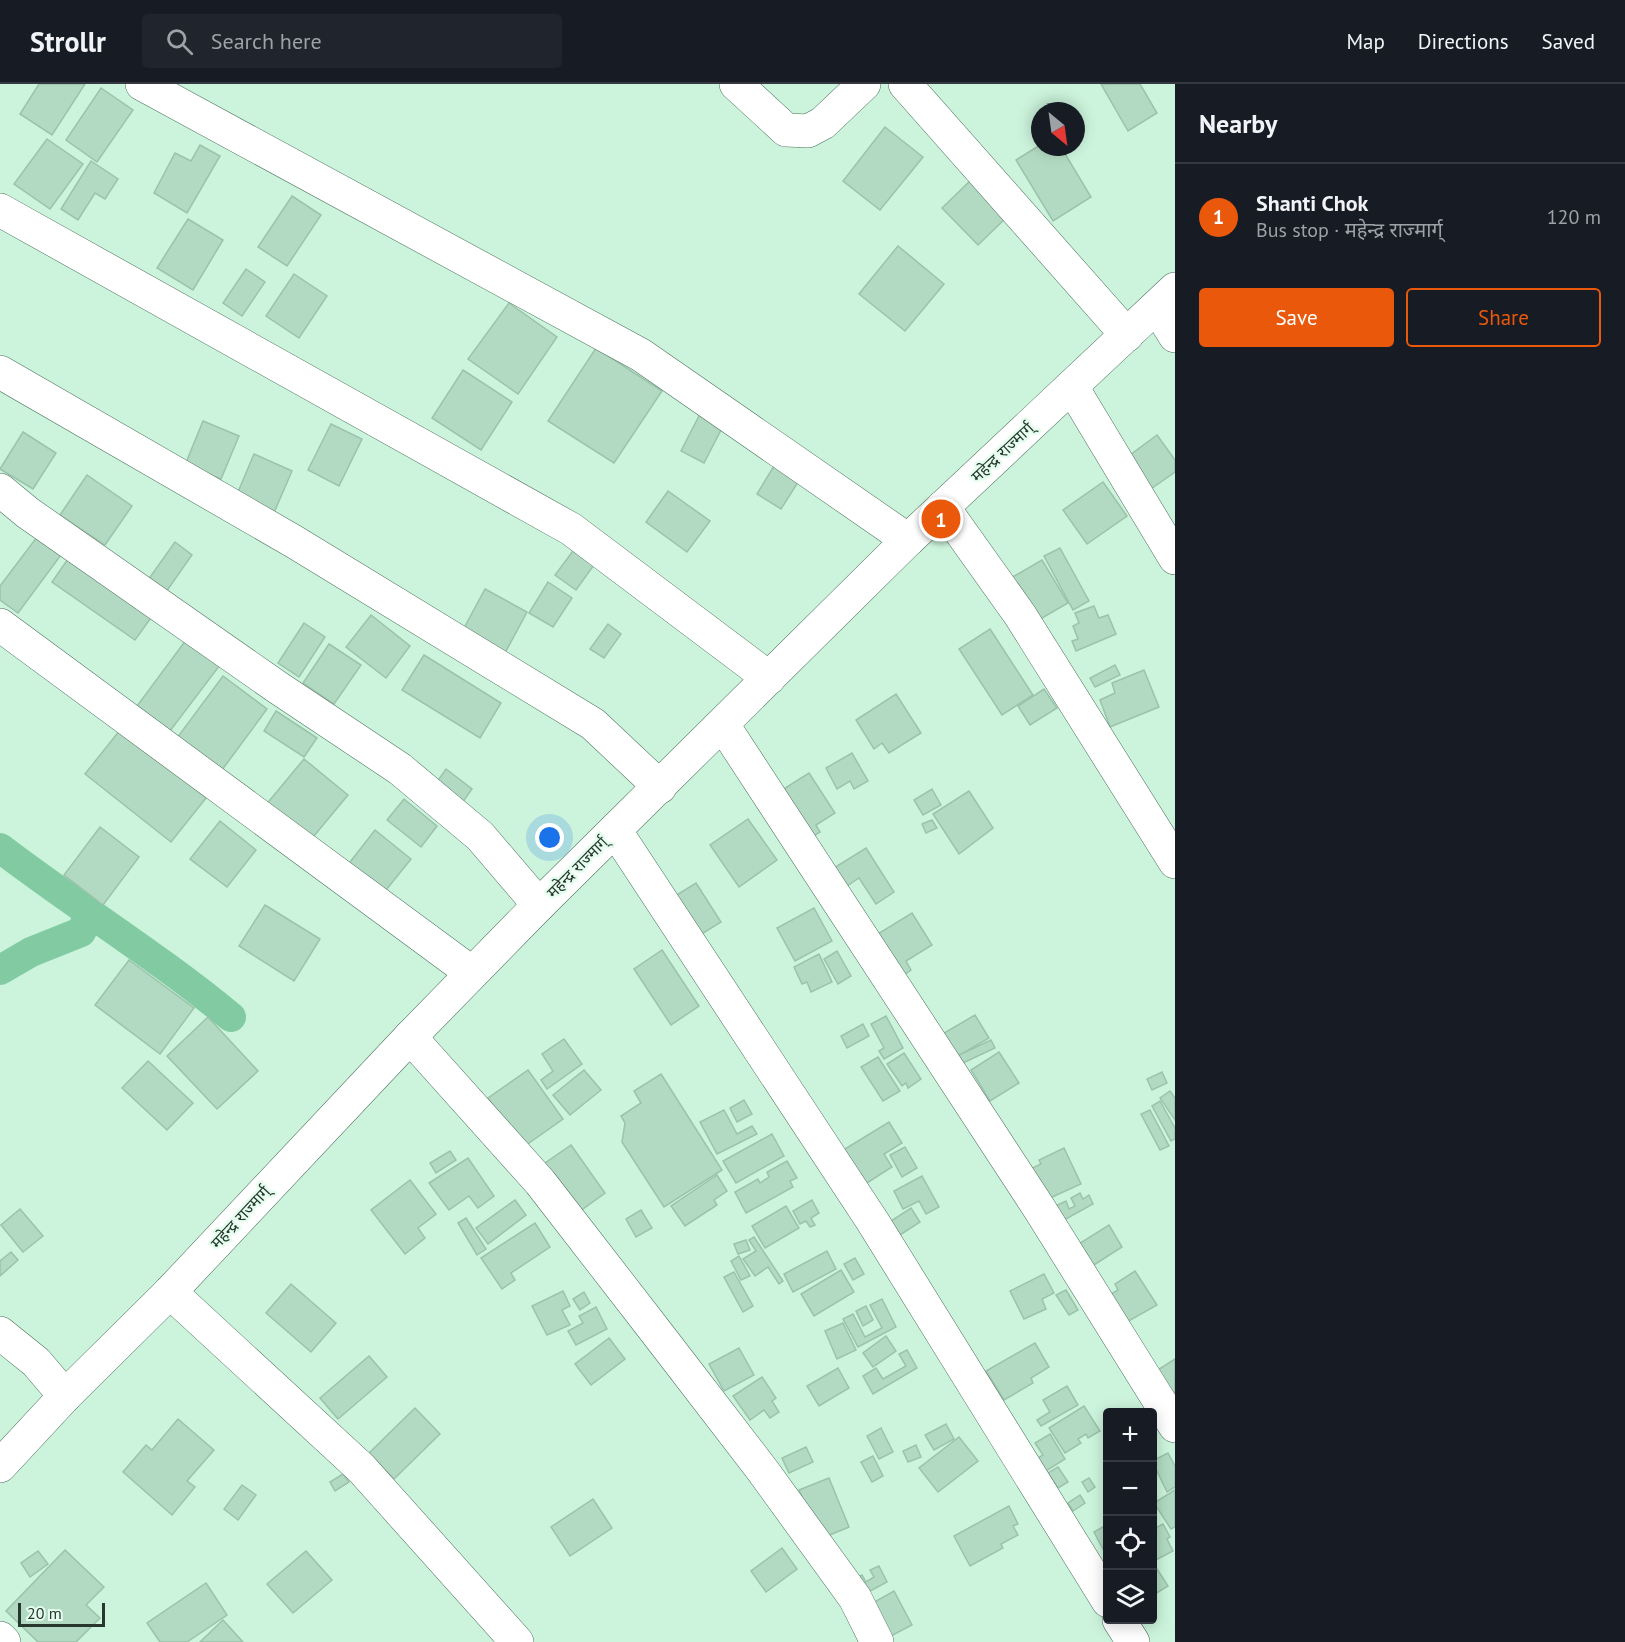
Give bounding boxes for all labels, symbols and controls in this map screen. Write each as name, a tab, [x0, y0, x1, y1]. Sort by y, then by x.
search box	[142, 14, 562, 68]
text: Strollr	[30, 23, 106, 60]
icon: search	[163, 25, 196, 58]
text: Search here	[211, 27, 322, 55]
text: Map	[1346, 28, 1385, 55]
text: Directions	[1418, 28, 1509, 55]
text: Saved	[1542, 28, 1595, 55]
north arrow	[1031, 102, 1085, 156]
text: Nearby	[1199, 107, 1277, 140]
text: Shanti Chok	[1256, 189, 1368, 217]
text: 1	[1213, 204, 1224, 230]
text: 120 m	[1547, 204, 1601, 230]
text: Bus stop · महेन्द्र राज्मार्ग्	[1256, 217, 1443, 243]
button: Save	[1199, 288, 1394, 347]
button: Share	[1406, 288, 1601, 347]
street label: महेन्द्र राज्मार्ग्	[967, 416, 1040, 487]
pin: 1	[922, 496, 960, 542]
your location	[535, 823, 564, 852]
street label: महेन्द्र राज्मार्ग्	[542, 830, 615, 902]
street label: महेन्द्र राज्मार्ग्	[206, 1179, 277, 1253]
map controls	[1103, 1408, 1157, 1624]
button: +	[1103, 1408, 1157, 1462]
button: −	[1103, 1462, 1157, 1516]
button: locate	[1103, 1516, 1157, 1570]
button: layers	[1103, 1570, 1157, 1624]
scale bar	[18, 1600, 105, 1628]
text: 20 m	[27, 1603, 62, 1623]

